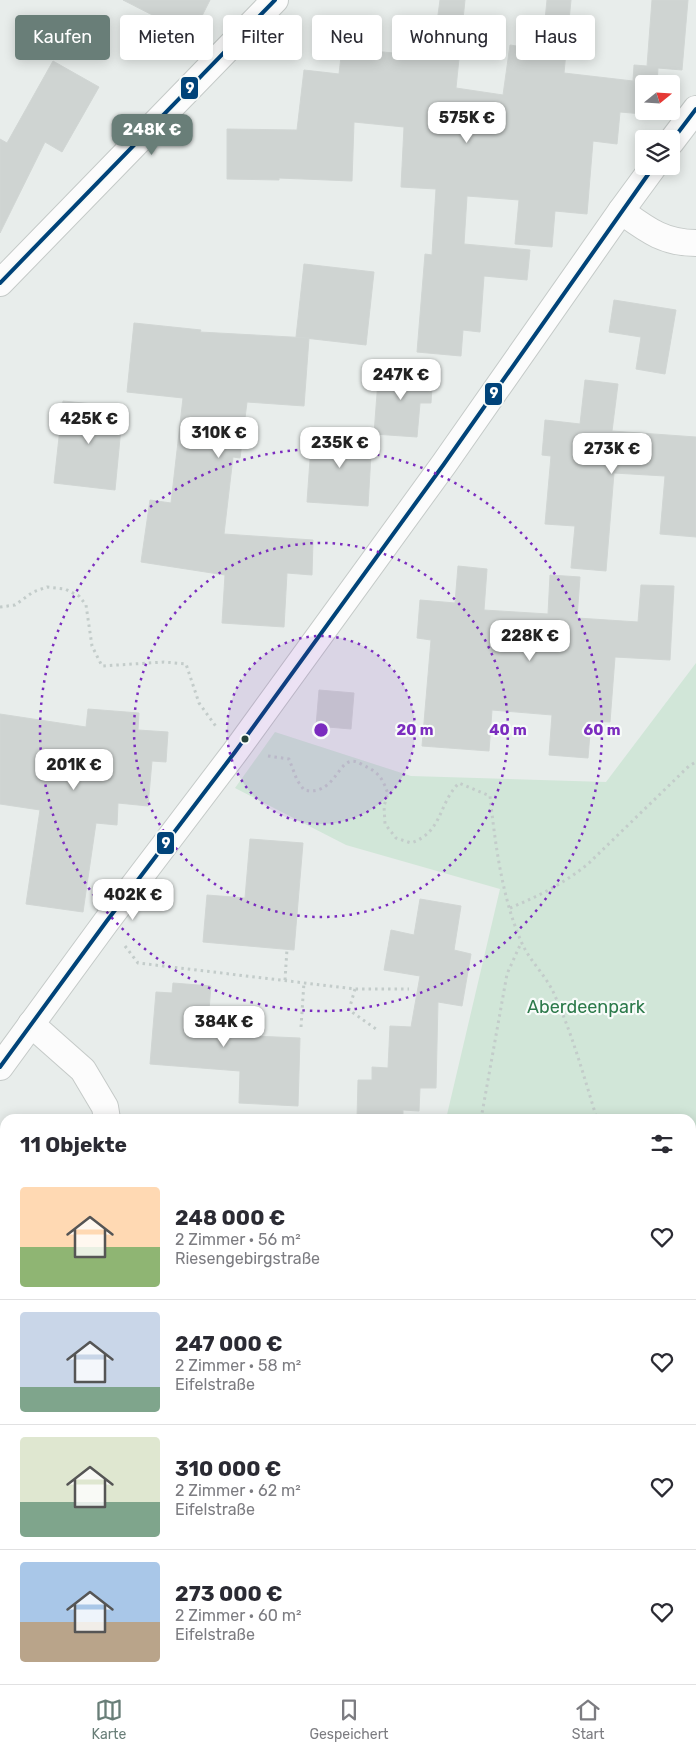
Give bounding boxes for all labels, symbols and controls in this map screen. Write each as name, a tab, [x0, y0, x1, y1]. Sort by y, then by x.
chip: Kaufen	[15, 15, 110, 60]
chip: Mieten	[120, 15, 213, 60]
chip: Filter	[223, 15, 302, 60]
chip: Neu	[312, 15, 382, 60]
chip: Wohnung	[392, 15, 506, 60]
chip: Haus	[516, 15, 595, 60]
north arrow	[635, 75, 680, 120]
map controls	[635, 75, 680, 175]
line badge: 9	[180, 76, 199, 100]
text: 9	[186, 80, 195, 97]
pin: 575K €	[426, 102, 508, 144]
text: 575K €	[439, 108, 495, 127]
pin: 248K €	[111, 114, 193, 156]
text: 248K €	[123, 120, 181, 139]
button: layers	[635, 130, 680, 175]
pin: 247K €	[360, 358, 442, 401]
text: 247K €	[373, 365, 429, 384]
line badge: 9	[484, 382, 503, 406]
text: 9	[490, 385, 499, 402]
pin: 425K €	[48, 402, 130, 445]
text: 425K €	[60, 409, 118, 428]
pin: 310K €	[178, 416, 260, 459]
text: 310K €	[191, 423, 247, 442]
pin: 235K €	[299, 426, 381, 469]
pin: 273K €	[571, 432, 653, 475]
text: 235K €	[311, 433, 369, 452]
text: 273K €	[584, 439, 640, 458]
pin: 228K €	[489, 620, 571, 662]
text: 228K €	[501, 626, 559, 645]
centre of rings	[312, 721, 330, 739]
text: 20 m	[397, 721, 433, 739]
text: 40 m	[489, 721, 527, 739]
text: 60 m	[584, 721, 620, 739]
unlabelled marker	[240, 734, 250, 744]
pin: 201K €	[33, 748, 115, 791]
text: 201K €	[46, 755, 102, 774]
line badge: 9	[156, 831, 175, 855]
text: 9	[162, 835, 171, 852]
pin: 402K €	[92, 878, 174, 921]
text: 402K €	[104, 885, 162, 904]
park label: Aberdeenpark	[527, 996, 646, 1018]
pin: 384K €	[183, 1006, 265, 1048]
text: 384K €	[195, 1012, 253, 1031]
icon: filters	[648, 1130, 676, 1158]
text: 11 Objekte	[20, 1132, 127, 1157]
text: 248 000 €	[175, 1205, 285, 1230]
icon: home	[60, 1207, 120, 1267]
icon: heart	[648, 1223, 676, 1251]
text: 2 Zimmer · 56 m²	[175, 1230, 301, 1249]
text: Riesengebirgstraße	[175, 1249, 320, 1268]
text: 247 000 €	[175, 1331, 283, 1356]
icon: home	[60, 1332, 120, 1392]
icon: heart	[648, 1348, 676, 1376]
text: 2 Zimmer · 58 m²	[175, 1356, 301, 1375]
text: Eifelstraße	[175, 1375, 255, 1394]
text: 310 000 €	[175, 1456, 282, 1481]
icon: home	[60, 1457, 120, 1517]
icon: heart	[648, 1473, 676, 1501]
text: 2 Zimmer · 62 m²	[175, 1481, 301, 1500]
text: Eifelstraße	[175, 1500, 255, 1519]
text: 273 000 €	[175, 1581, 283, 1606]
icon: home	[60, 1582, 120, 1642]
icon: heart	[648, 1598, 676, 1626]
text: 2 Zimmer · 60 m²	[175, 1606, 301, 1625]
text: Eifelstraße	[175, 1625, 255, 1644]
tab: Karte	[92, 1696, 126, 1743]
tab: Gespeichert	[309, 1696, 388, 1743]
tab: Start	[572, 1696, 604, 1743]

